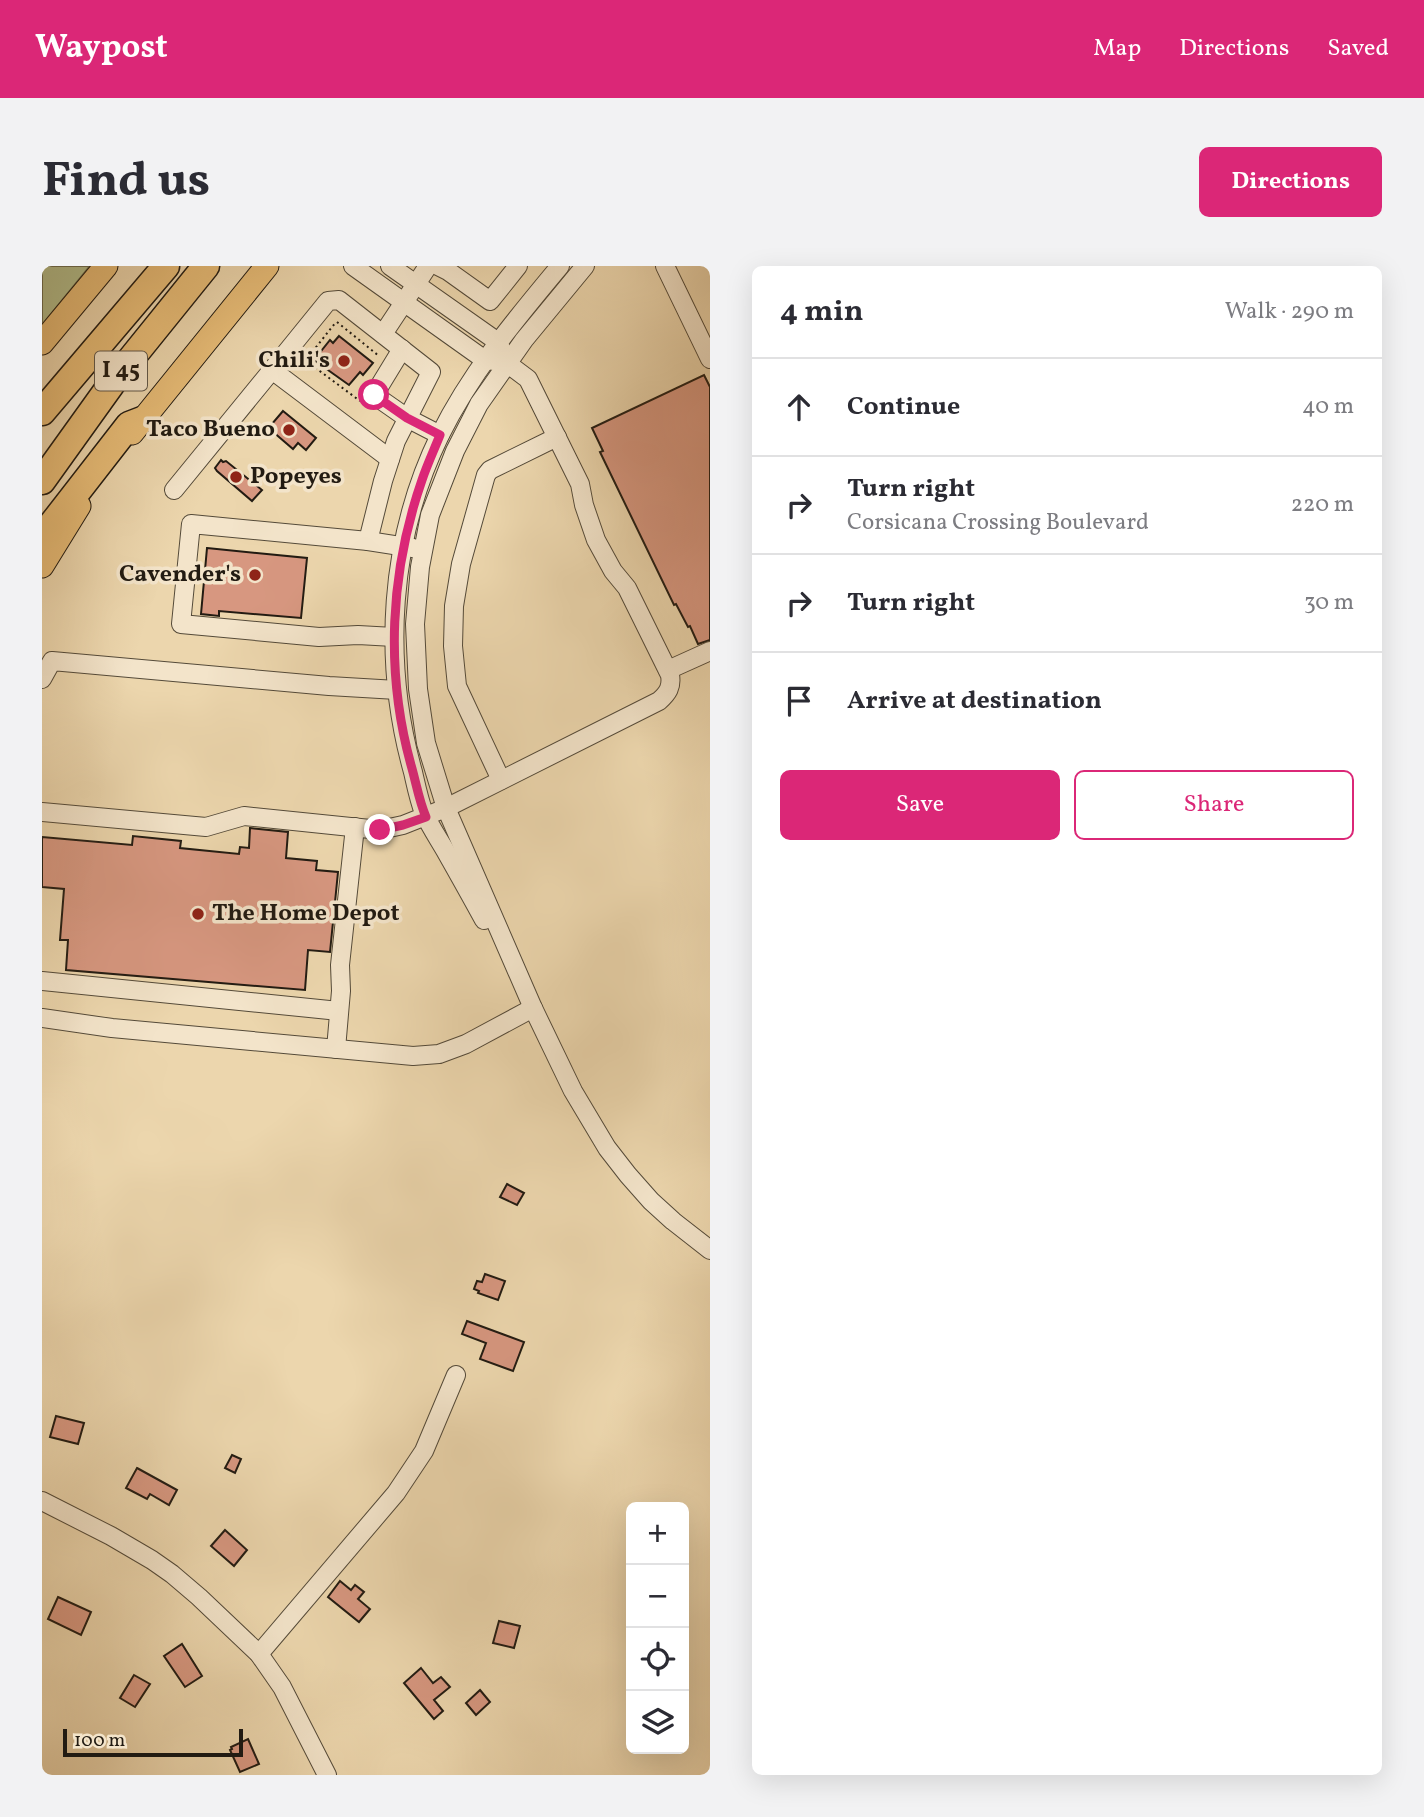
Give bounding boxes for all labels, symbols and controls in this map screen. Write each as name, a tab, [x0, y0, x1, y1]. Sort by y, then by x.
text: Waypost	[35, 26, 168, 72]
text: Map	[1093, 32, 1141, 66]
text: Directions	[1179, 32, 1289, 66]
text: Saved	[1327, 32, 1389, 66]
button: Directions	[1199, 147, 1382, 217]
text: Find us	[42, 148, 210, 217]
text: 4 min	[780, 291, 864, 333]
text: Walk · 290 m	[1225, 296, 1354, 328]
place label: Chili's	[258, 344, 330, 378]
road number: I 45	[95, 352, 147, 390]
marker: Chili's	[336, 353, 352, 369]
route start	[358, 379, 389, 410]
icon: ahead	[780, 388, 818, 426]
text: Continue	[847, 389, 960, 425]
text: 40 m	[1302, 391, 1354, 423]
place label: Taco Bueno	[146, 413, 275, 447]
marker: Taco Bueno	[281, 422, 297, 438]
place label: Popeyes	[250, 460, 342, 494]
marker: Popeyes	[228, 469, 244, 485]
text: Turn right	[847, 471, 975, 507]
icon: right	[780, 486, 818, 524]
text: 220 m	[1291, 489, 1354, 521]
text: Corsicana Crossing Boulevard	[847, 507, 1149, 539]
place label: Cavender's	[119, 558, 241, 592]
marker: Cavender's	[247, 567, 263, 583]
icon: right	[780, 584, 818, 622]
text: Turn right	[847, 585, 975, 621]
text: 30 m	[1304, 587, 1354, 619]
icon: arrive	[780, 682, 818, 720]
text: Arrive at destination	[847, 683, 1102, 719]
button: Save	[780, 770, 1060, 840]
button: Share	[1074, 770, 1354, 840]
route end	[364, 814, 395, 845]
place label: The Home Depot	[212, 897, 400, 931]
marker: The Home Depot	[190, 906, 206, 922]
map controls	[626, 1502, 689, 1754]
button: +	[626, 1502, 689, 1565]
button: −	[626, 1565, 689, 1628]
button: locate	[626, 1628, 689, 1691]
button: layers	[626, 1691, 689, 1754]
scale bar	[63, 1726, 243, 1758]
text: 100 m	[74, 1728, 125, 1754]

